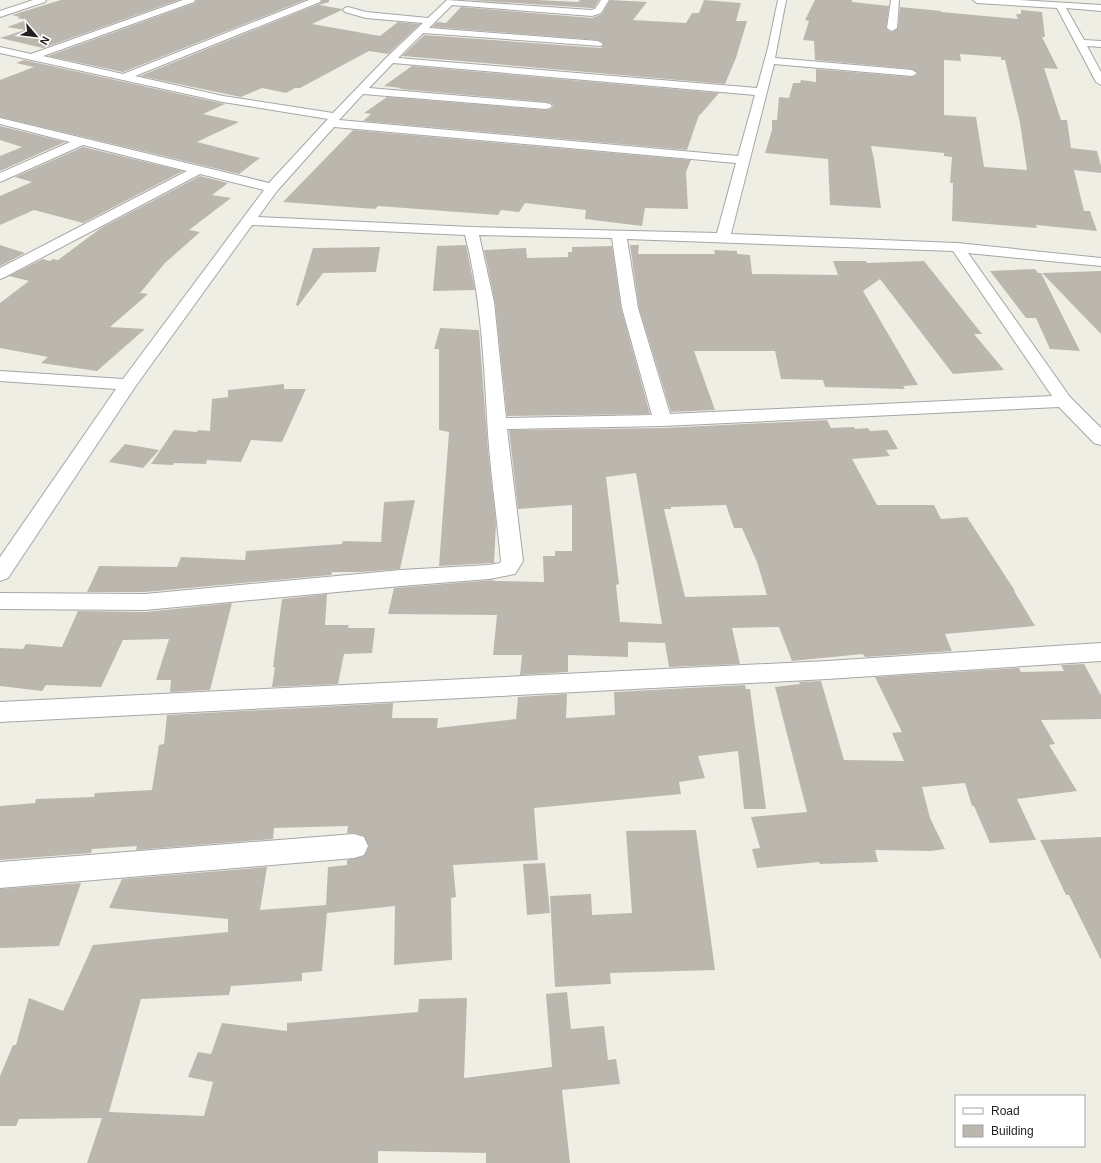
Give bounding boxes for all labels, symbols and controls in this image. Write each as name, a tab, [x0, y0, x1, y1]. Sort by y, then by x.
north arrow	[16, 16, 56, 56]
text: N	[38, 34, 52, 47]
legend	[955, 1095, 1085, 1147]
text: Road	[991, 1104, 1020, 1118]
text: Building	[991, 1124, 1034, 1138]

